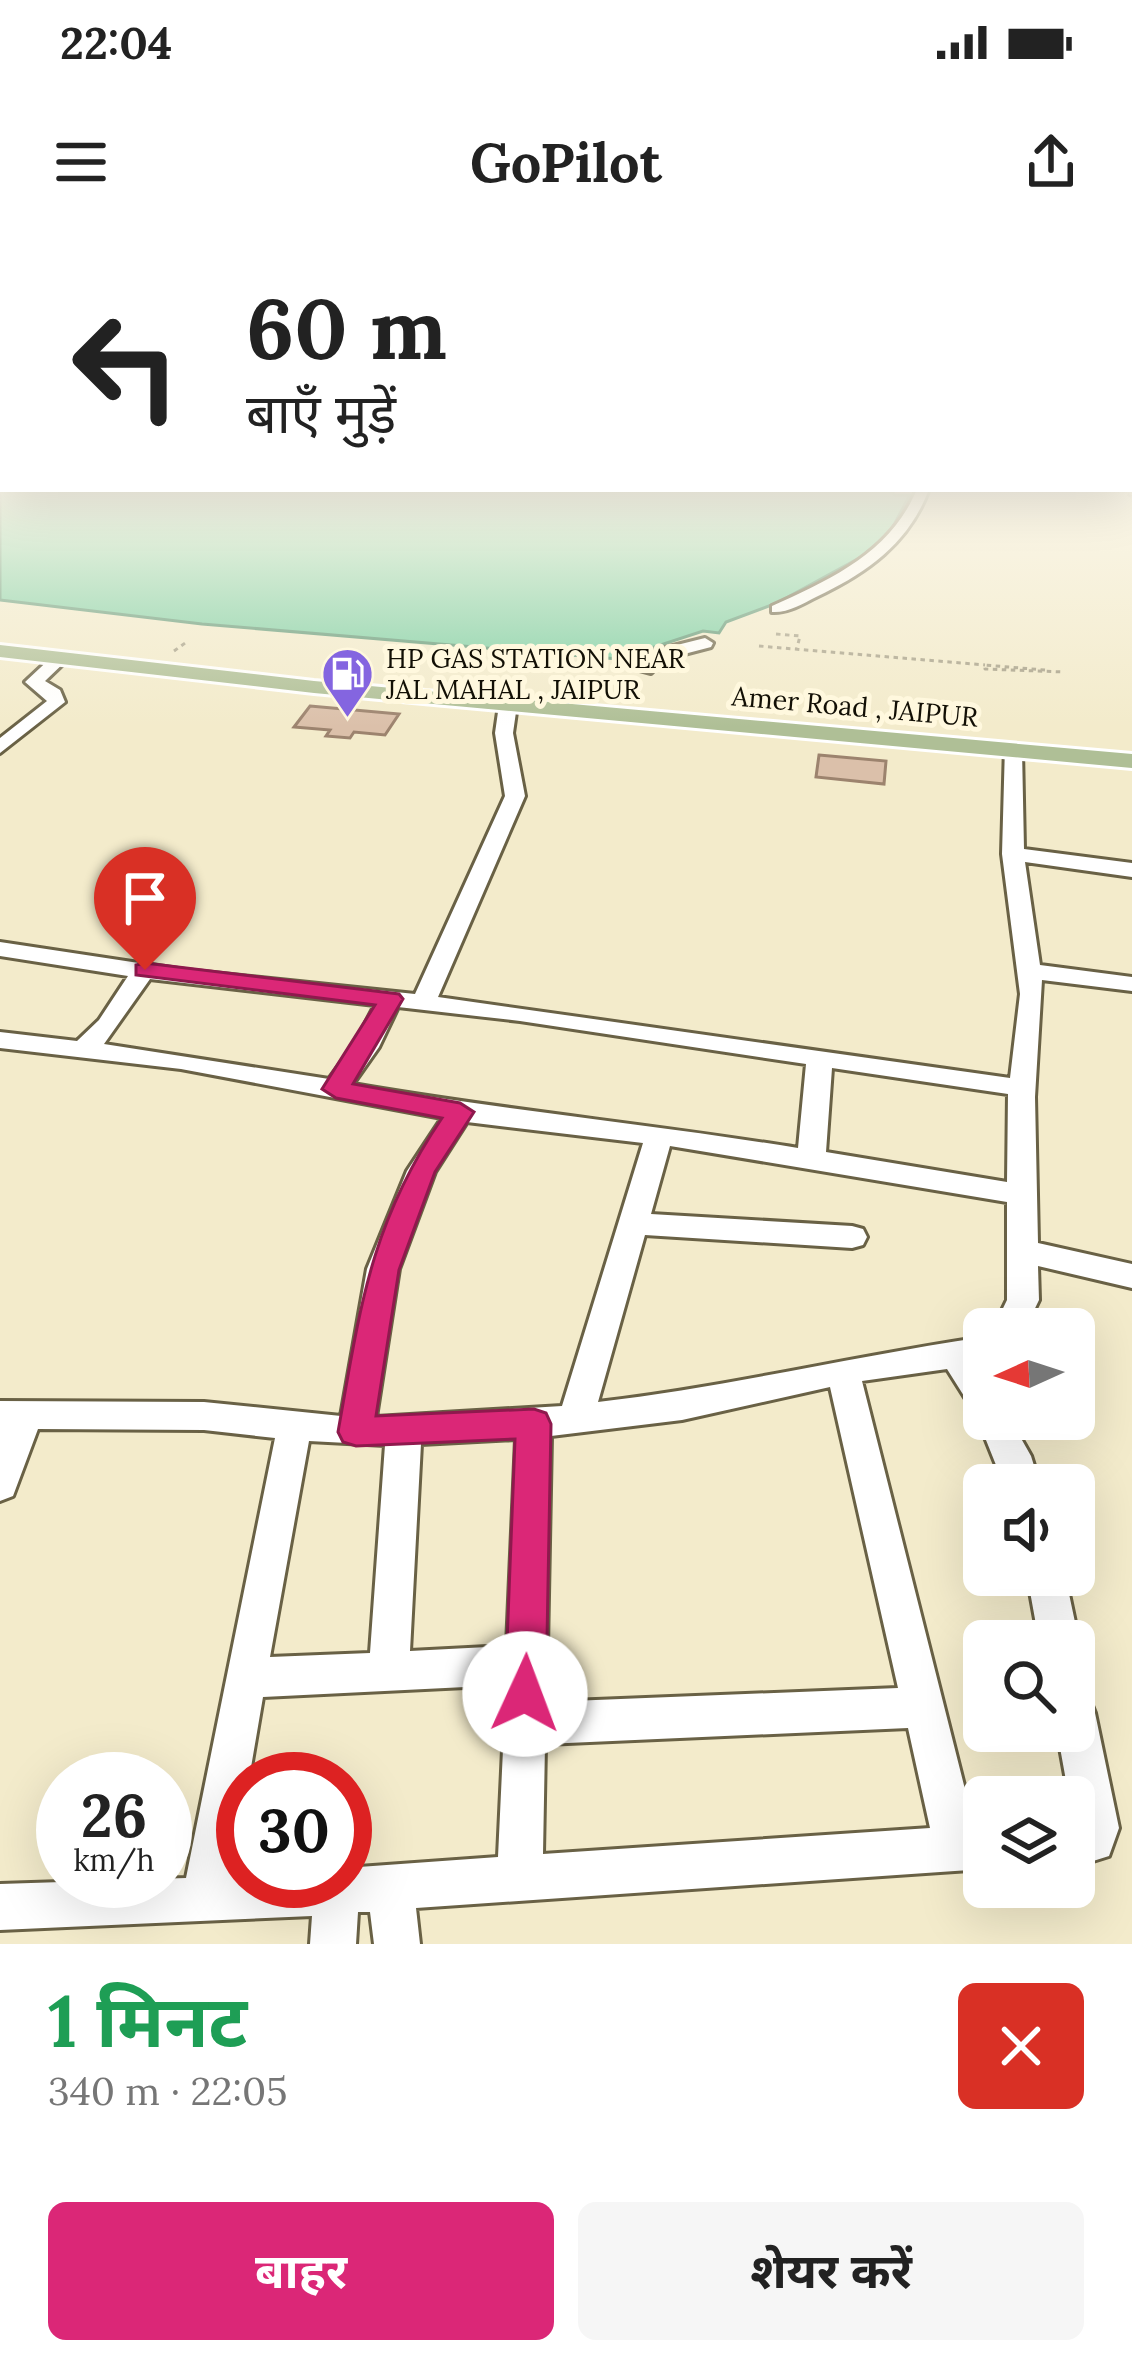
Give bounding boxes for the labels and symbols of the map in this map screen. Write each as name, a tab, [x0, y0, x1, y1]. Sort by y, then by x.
place label: HP GAS STATION NEAR JAL MAHAL , JAIPUR	[385, 641, 685, 706]
fuel station icon: HP GAS STATION NEAR JAL MAHAL , JAIPUR	[319, 646, 375, 720]
street label: Amer Road , JAIPUR	[729, 678, 980, 734]
pin	[94, 847, 196, 970]
north arrow	[963, 1308, 1095, 1440]
position arrow	[462, 1631, 588, 1757]
speed limit sign: 30	[216, 1752, 372, 1908]

